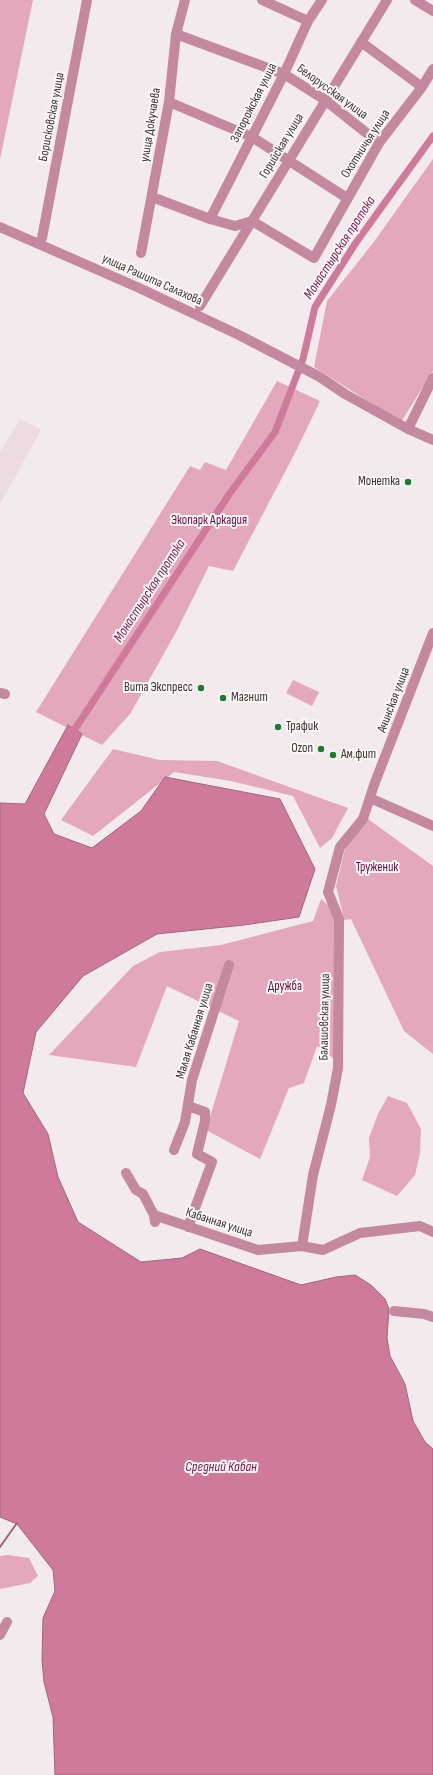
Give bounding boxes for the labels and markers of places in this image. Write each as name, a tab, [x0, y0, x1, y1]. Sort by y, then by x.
place label: Монетка	[358, 474, 400, 490]
marker: Монетка	[403, 477, 413, 487]
place label: Вита Экспресс	[124, 680, 193, 696]
marker: Вита Экспресс	[196, 683, 206, 693]
place label: Магнит	[231, 690, 268, 706]
marker: Магнит	[218, 693, 228, 703]
place label: Трафик	[286, 719, 318, 735]
marker: Трафик	[273, 722, 283, 732]
place label: Ozon	[291, 741, 313, 757]
marker: Ozon	[316, 744, 326, 754]
place label: Ам.фит	[341, 747, 376, 763]
marker: Ам.фит	[328, 750, 338, 760]

